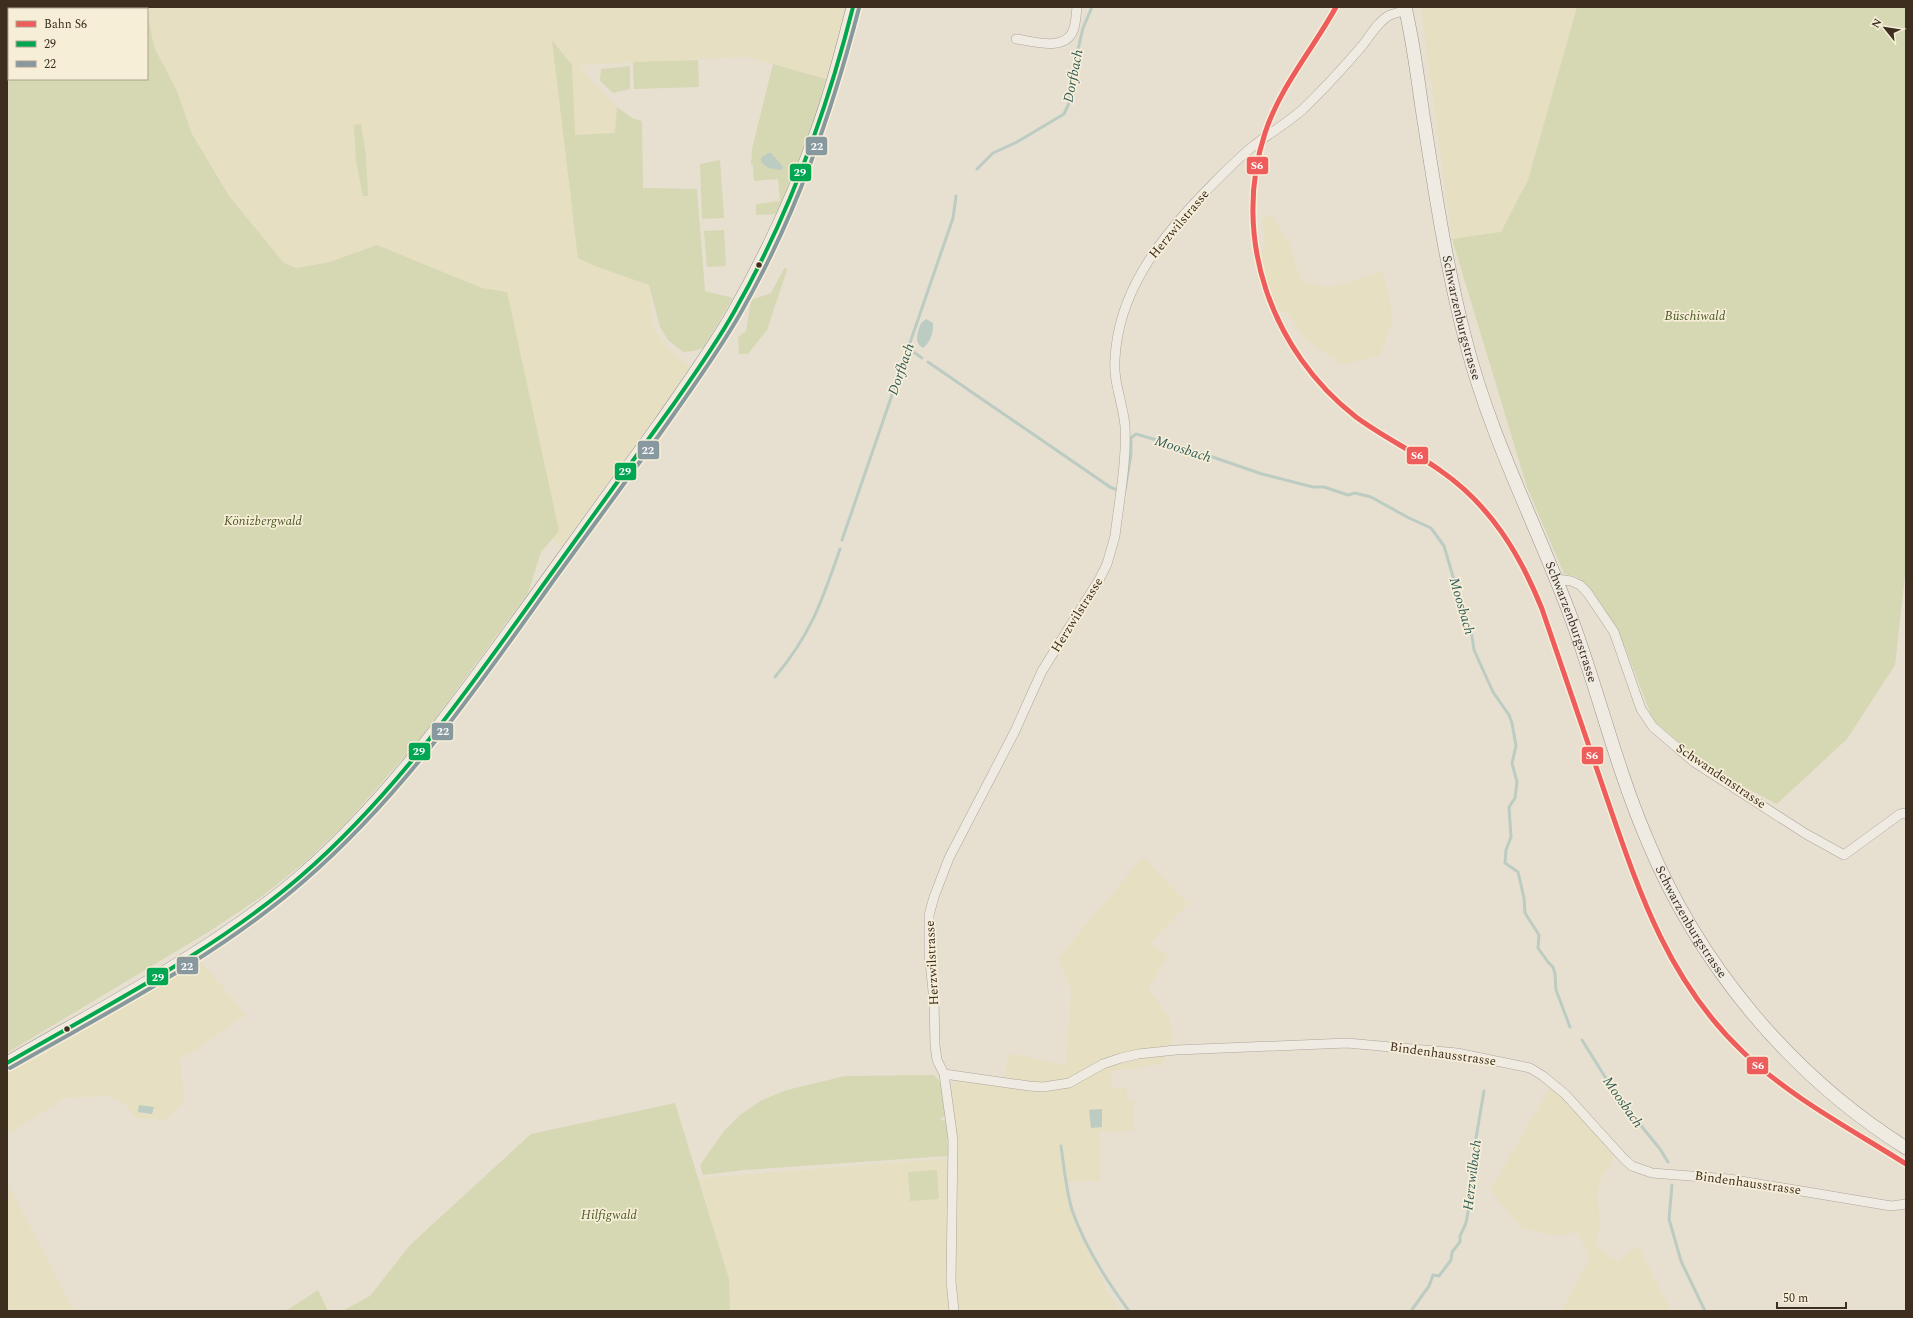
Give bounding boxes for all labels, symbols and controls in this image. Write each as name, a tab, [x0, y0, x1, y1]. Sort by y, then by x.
legend	[8, 8, 148, 80]
north arrow	[1865, 8, 1905, 48]
text: Bahn S6	[44, 15, 87, 34]
text: N	[1867, 15, 1886, 31]
text: 29	[44, 35, 56, 54]
water label: Dorfbach	[1058, 48, 1088, 104]
text: 22	[44, 55, 56, 74]
line badge: 22	[805, 136, 828, 156]
text: 22	[811, 138, 823, 155]
line badge: S6	[1246, 156, 1269, 175]
text: S6	[1251, 157, 1263, 174]
line badge: 29	[789, 163, 812, 182]
text: 29	[794, 164, 806, 181]
street label: Herzwilstrasse	[1144, 185, 1214, 263]
street label: Schwarzenburgstrasse	[1437, 254, 1486, 383]
unlabelled marker	[754, 260, 764, 270]
park label: Büschiwald	[1665, 306, 1726, 326]
water label: Dorfbach	[882, 340, 920, 398]
water label: Moosbach	[1152, 430, 1214, 468]
line badge: 22	[637, 440, 660, 460]
text: 22	[642, 442, 654, 459]
line badge: S6	[1406, 446, 1429, 465]
text: S6	[1411, 447, 1423, 464]
line badge: 29	[614, 462, 637, 481]
text: 29	[619, 463, 631, 480]
park label: Könizbergwald	[224, 511, 302, 531]
street label: Schwarzenburgstrasse	[1540, 558, 1603, 685]
street label: Herzwilstrasse	[1046, 574, 1108, 656]
water label: Moosbach	[1444, 575, 1480, 637]
line badge: 22	[431, 722, 454, 741]
text: 22	[437, 723, 449, 740]
street label: Schwandenstrasse	[1672, 738, 1770, 814]
line badge: 29	[408, 742, 431, 761]
text: 29	[413, 743, 425, 760]
line badge: S6	[1581, 746, 1604, 765]
text: S6	[1586, 747, 1598, 764]
street label: Schwarzenburgstrasse	[1650, 862, 1732, 982]
street label: Herzwilstrasse	[920, 920, 944, 1006]
line badge: 22	[176, 956, 199, 975]
text: 22	[181, 958, 193, 975]
line badge: 29	[146, 967, 169, 986]
text: 29	[152, 969, 164, 986]
unlabelled marker	[62, 1024, 72, 1034]
street label: Bindenhausstrasse	[1389, 1037, 1497, 1071]
line badge: S6	[1746, 1056, 1769, 1075]
text: S6	[1752, 1057, 1764, 1074]
water label: Moosbach	[1598, 1072, 1648, 1132]
water label: Herzwilbach	[1457, 1138, 1487, 1212]
street label: Bindenhausstrasse	[1694, 1166, 1802, 1200]
park label: Hilfigwald	[581, 1205, 637, 1225]
scale bar	[1777, 1284, 1846, 1310]
text: 50 m	[1783, 1289, 1808, 1308]

